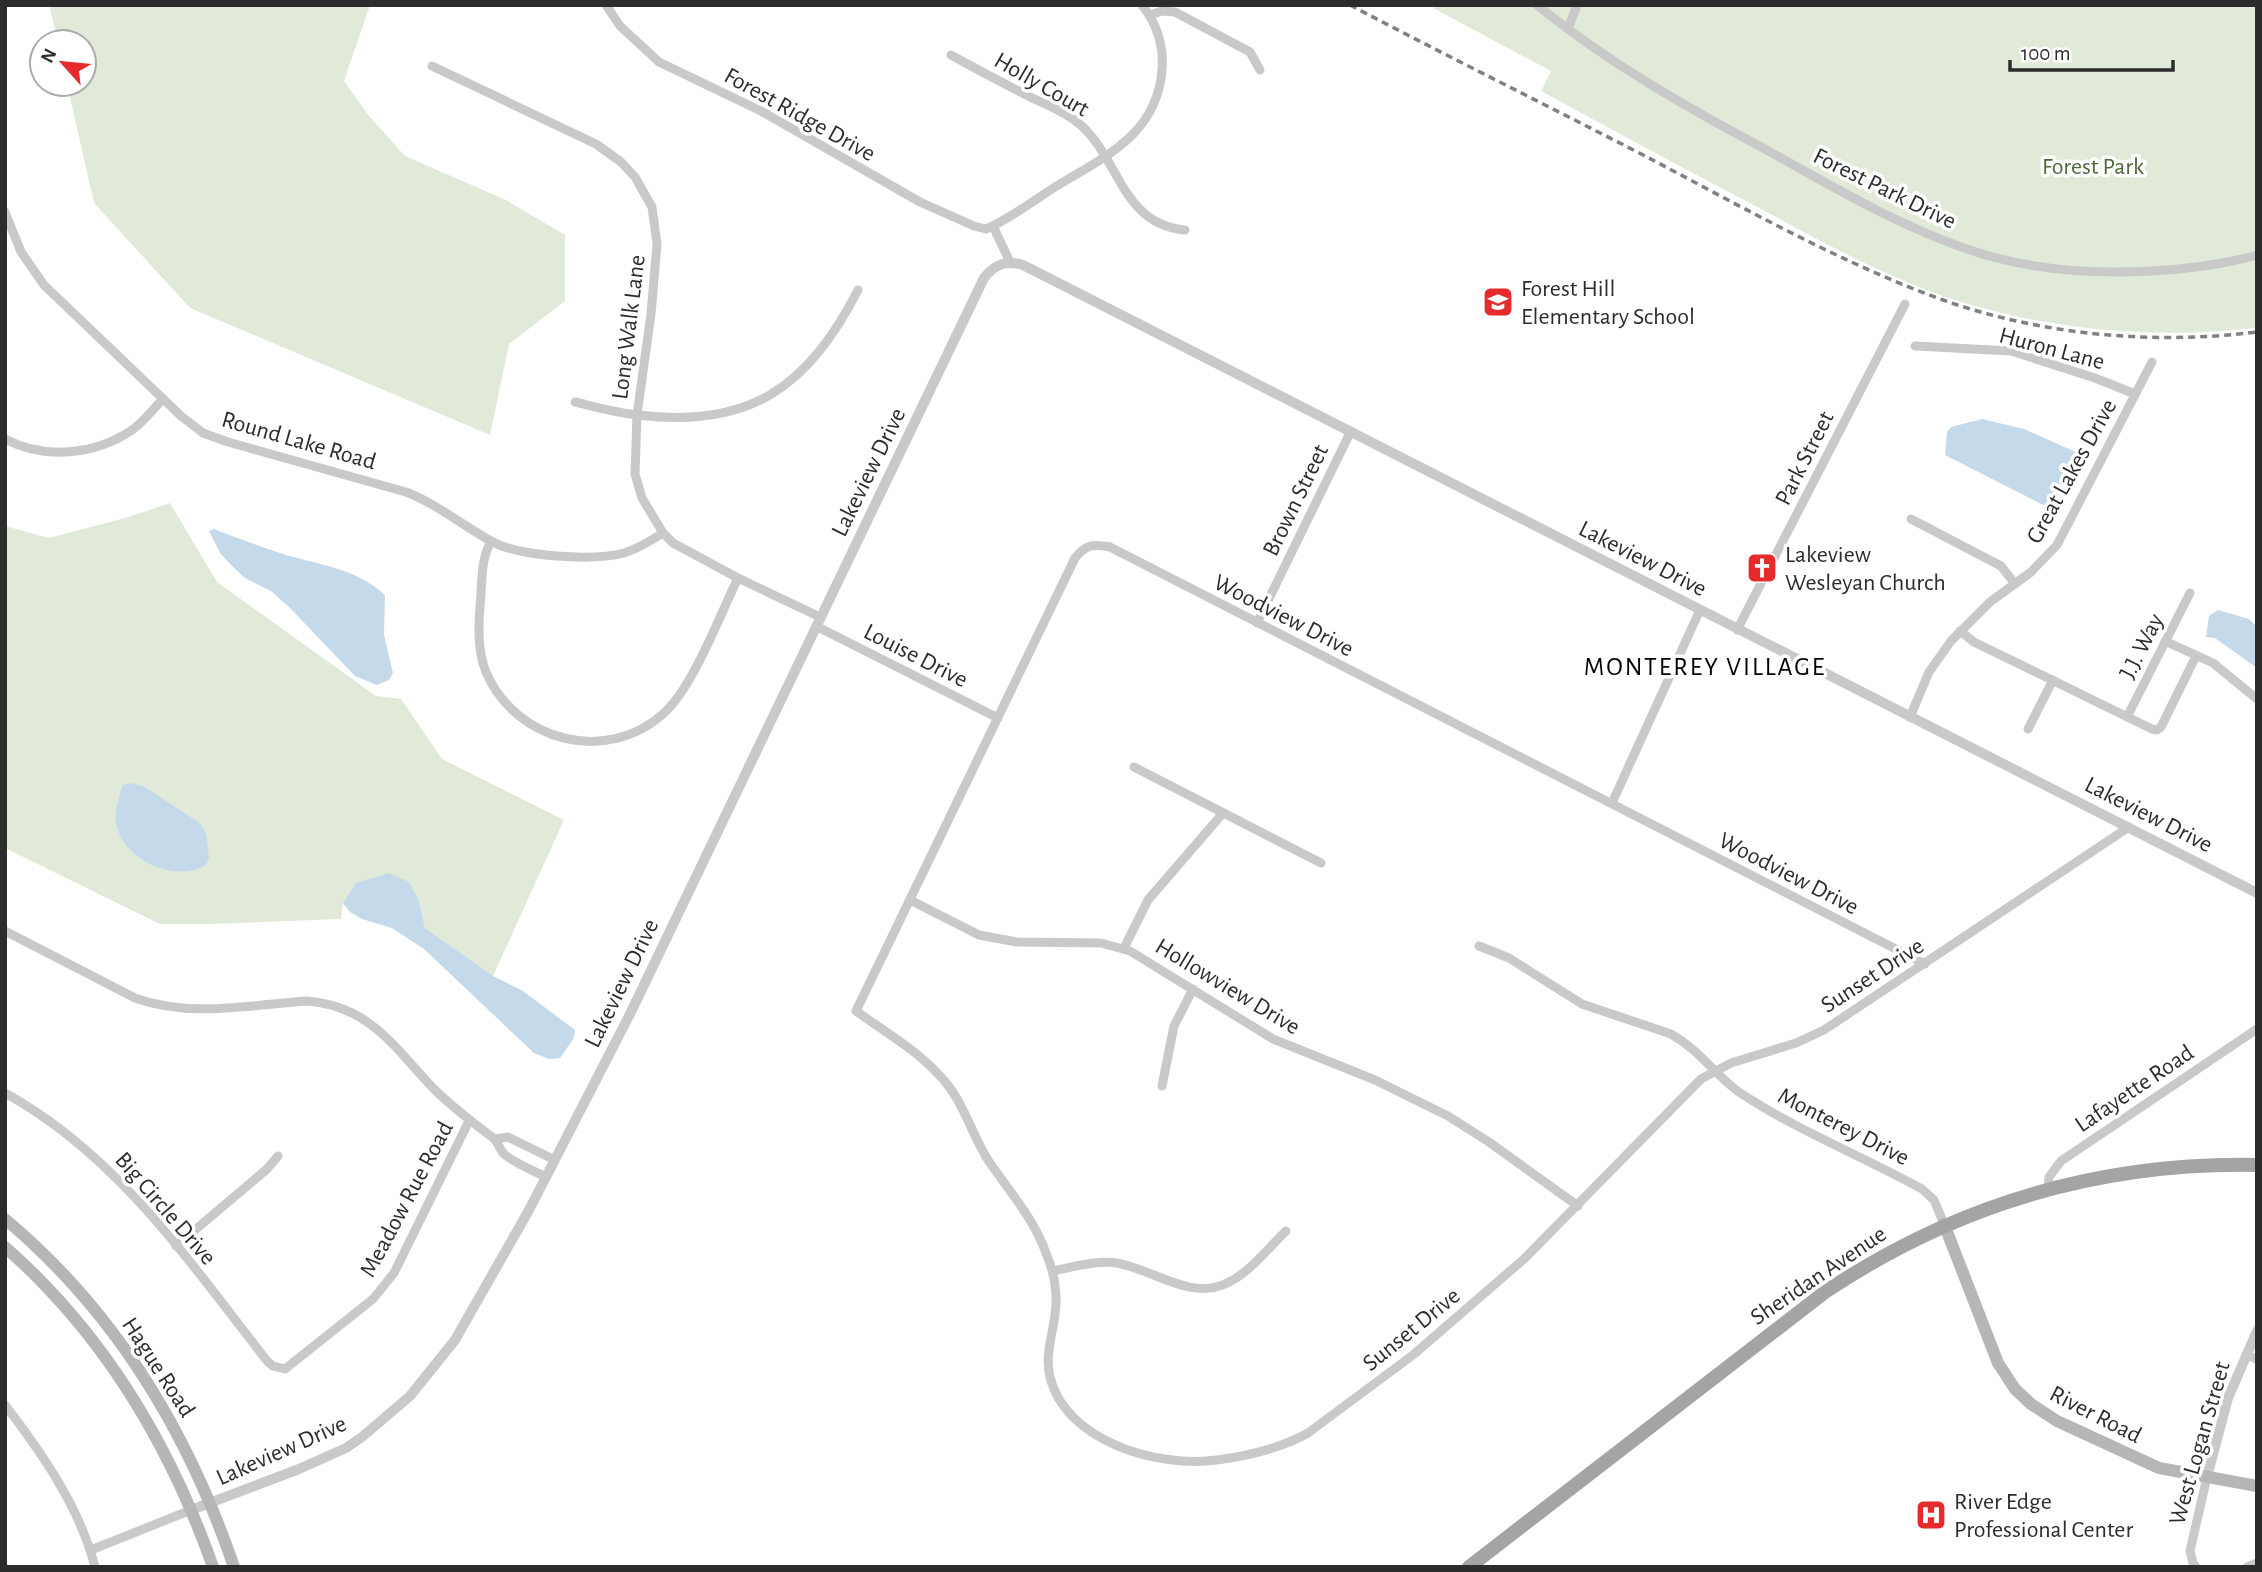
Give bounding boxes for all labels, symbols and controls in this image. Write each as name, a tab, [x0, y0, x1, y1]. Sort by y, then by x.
north arrow	[28, 28, 98, 98]
scale bar	[2010, 28, 2173, 72]
text: 100 m	[2021, 43, 2071, 64]
text: N	[38, 46, 61, 66]
street label: Holly Court	[990, 48, 1093, 122]
street label: Forest Ridge Drive	[720, 64, 879, 166]
street label: Forest Park Drive	[1809, 144, 1960, 234]
park label: Forest Park	[2042, 155, 2144, 179]
street label: Long Walk Lane	[608, 253, 650, 401]
place label: Forest Hill Elementary School	[1521, 277, 1695, 329]
school or university icon: Forest Hill Elementary School	[1481, 285, 1515, 319]
street label: Huron Lane	[1996, 323, 2107, 375]
street label: Great Lakes Drive	[2022, 395, 2121, 548]
street label: Lakeview Drive	[827, 404, 910, 541]
street label: Round Lake Road	[219, 407, 379, 474]
street label: Park Street	[1771, 407, 1839, 509]
street label: Brown Street	[1259, 441, 1333, 560]
street label: Lakeview Drive	[1575, 516, 1710, 601]
place label: Lakeview Wesleyan Church	[1785, 543, 1946, 595]
church icon: Lakeview Wesleyan Church	[1745, 551, 1779, 585]
street label: Woodview Drive	[1210, 570, 1357, 661]
street label: J.J. Way	[2115, 610, 2168, 683]
street label: Louise Drive	[860, 619, 971, 692]
district label: MONTEREY VILLAGE	[1584, 654, 1826, 680]
street label: Lakeview Drive	[2081, 772, 2216, 857]
street label: Woodview Drive	[1715, 828, 1862, 919]
street label: Lakeview Drive	[580, 915, 663, 1052]
street label: Hollowview Drive	[1151, 934, 1304, 1039]
street label: Sunset Drive	[1817, 934, 1928, 1018]
street label: Lafayette Road	[2071, 1040, 2198, 1137]
street label: Monterey Drive	[1774, 1084, 1913, 1170]
street label: Meadow Rue Road	[356, 1118, 458, 1281]
street label: Big Circle Drive	[110, 1148, 220, 1270]
street label: Sheridan Avenue	[1746, 1222, 1891, 1330]
street label: Sunset Drive	[1359, 1284, 1465, 1376]
street label: Hague Road	[117, 1313, 199, 1422]
street label: West Logan Street	[2165, 1359, 2235, 1528]
street label: River Road	[2046, 1382, 2145, 1448]
street label: Lakeview Drive	[213, 1412, 350, 1490]
place label: River Edge Professional Center	[1954, 1490, 2133, 1542]
hospital icon: River Edge Professional Center	[1914, 1498, 1948, 1532]

